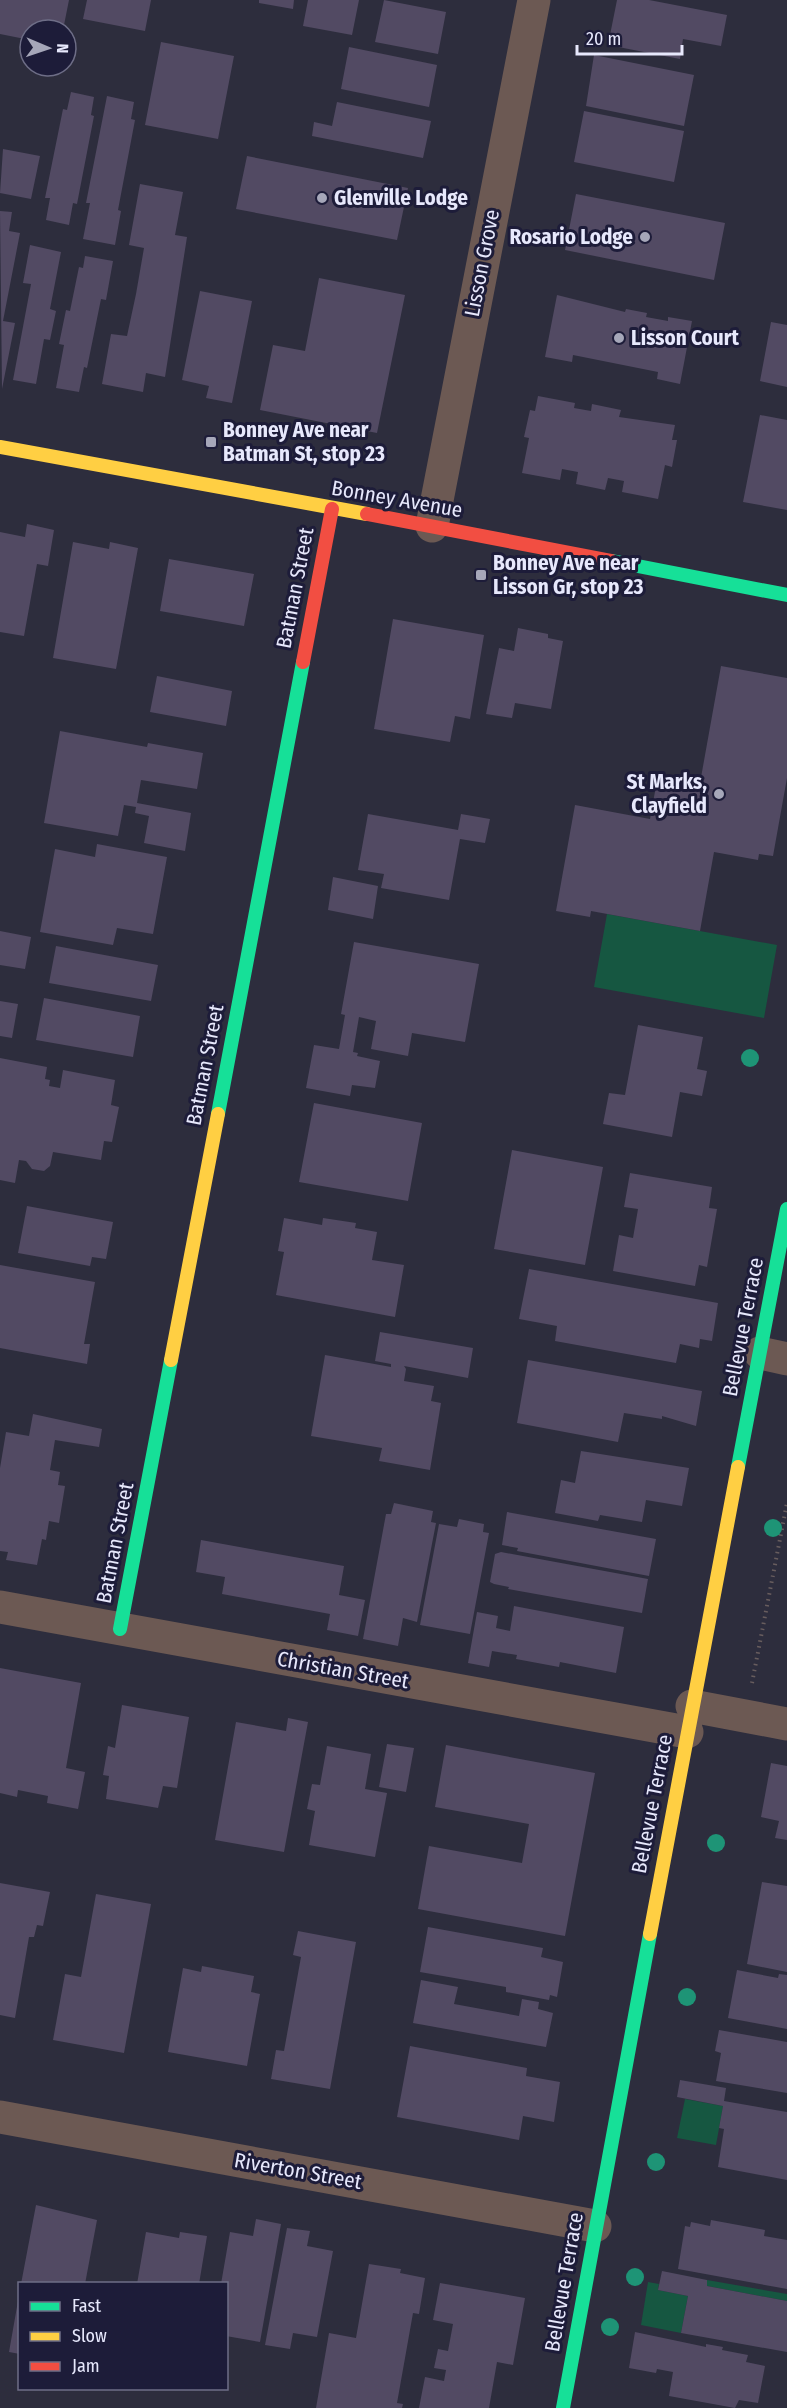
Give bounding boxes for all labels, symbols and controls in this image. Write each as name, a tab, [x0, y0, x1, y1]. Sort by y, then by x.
north arrow	[18, 18, 78, 78]
scale bar	[577, 18, 682, 56]
text: 20 m	[586, 28, 621, 50]
text: N	[53, 43, 72, 54]
place label: Glenville Lodge	[334, 185, 468, 211]
marker: Glenville Lodge	[315, 191, 329, 205]
street label: Lisson Grove	[459, 207, 505, 319]
place label: Rosario Lodge	[509, 224, 633, 250]
marker: Rosario Lodge	[638, 230, 652, 244]
place label: Lisson Court	[631, 325, 739, 351]
marker: Lisson Court	[612, 331, 626, 345]
place label: Bonney Ave near Batman St, stop 23	[223, 417, 385, 467]
marker: Bonney Ave near Batman St, stop 23	[204, 435, 218, 449]
street label: Bonney Avenue	[330, 475, 464, 523]
street label: Batman Street	[271, 525, 319, 651]
place label: Bonney Ave near Lisson Gr, stop 23	[493, 550, 643, 600]
marker: Bonney Ave near Lisson Gr, stop 23	[474, 568, 488, 582]
place label: St Marks, Clayfield	[627, 769, 707, 819]
marker: St Marks, Clayfield	[712, 787, 726, 801]
street label: Batman Street	[181, 1002, 229, 1128]
street label: Bellevue Terrace	[717, 1255, 769, 1399]
street label: Batman Street	[91, 1480, 139, 1606]
street label: Christian Street	[275, 1646, 411, 1694]
street label: Bellevue Terrace	[626, 1732, 678, 1876]
street label: Riverton Street	[232, 2147, 364, 2195]
street label: Bellevue Terrace	[539, 2210, 589, 2354]
legend	[18, 2282, 228, 2390]
text: Fast	[72, 2295, 101, 2317]
text: Slow	[72, 2325, 107, 2347]
text: Jam	[72, 2355, 100, 2377]

